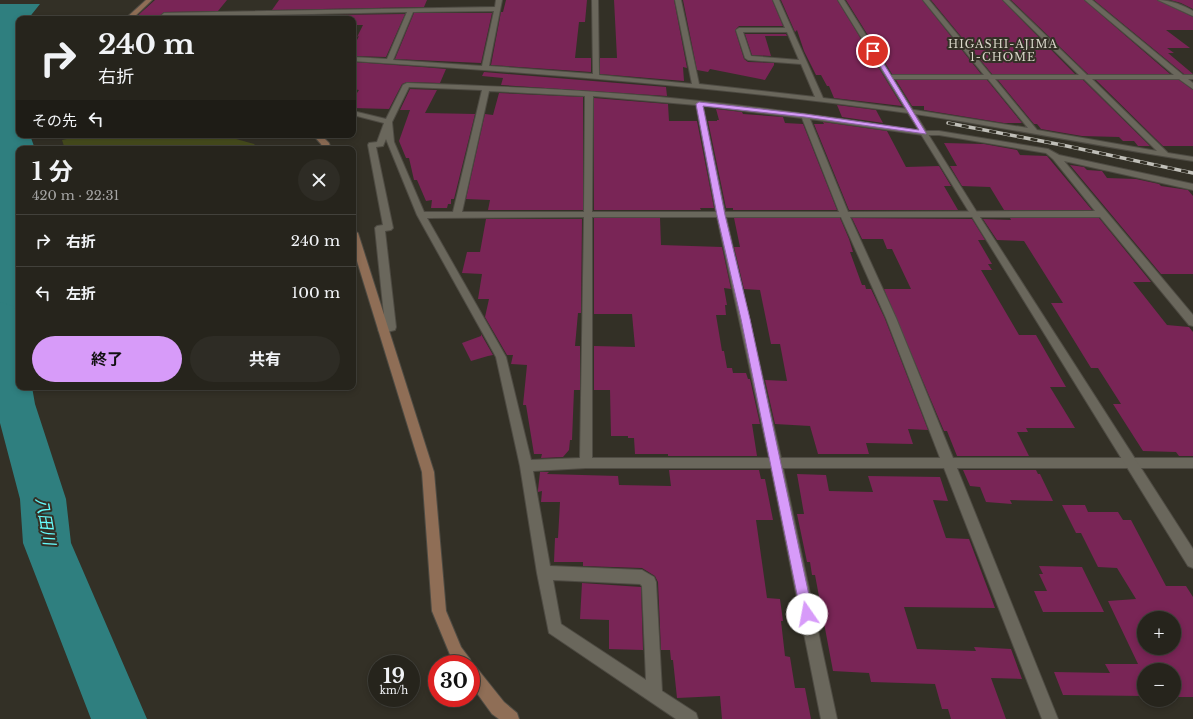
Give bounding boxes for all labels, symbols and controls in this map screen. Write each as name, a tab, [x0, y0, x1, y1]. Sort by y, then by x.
text: 240 m	[98, 27, 194, 62]
icon: right	[32, 32, 84, 84]
pin	[856, 34, 890, 68]
district label: HIGASHI-AJIMA 1-CHOME	[948, 37, 1058, 64]
icon: arrive	[862, 40, 884, 62]
text: 右折	[98, 66, 134, 88]
icon: left	[85, 108, 107, 130]
text: その先	[32, 111, 77, 130]
text: 1 分	[32, 157, 73, 186]
button: close	[298, 159, 340, 201]
text: 420 m · 22:31	[32, 187, 119, 204]
icon: right	[32, 230, 54, 252]
text: 240 m	[291, 231, 340, 250]
text: 右折	[66, 232, 96, 251]
icon: left	[32, 282, 54, 304]
text: 100 m	[291, 283, 340, 302]
text: 左折	[66, 284, 96, 303]
button: 終了	[32, 336, 182, 382]
button: 共有	[190, 336, 340, 382]
water label: 八田川	[32, 496, 60, 548]
position arrow	[786, 593, 828, 635]
map controls	[1137, 611, 1181, 707]
button: +	[1137, 611, 1181, 655]
speed limit sign: 30	[428, 655, 480, 707]
button: −	[1137, 663, 1181, 707]
text: 19	[383, 664, 405, 688]
text: km/h	[380, 684, 408, 697]

